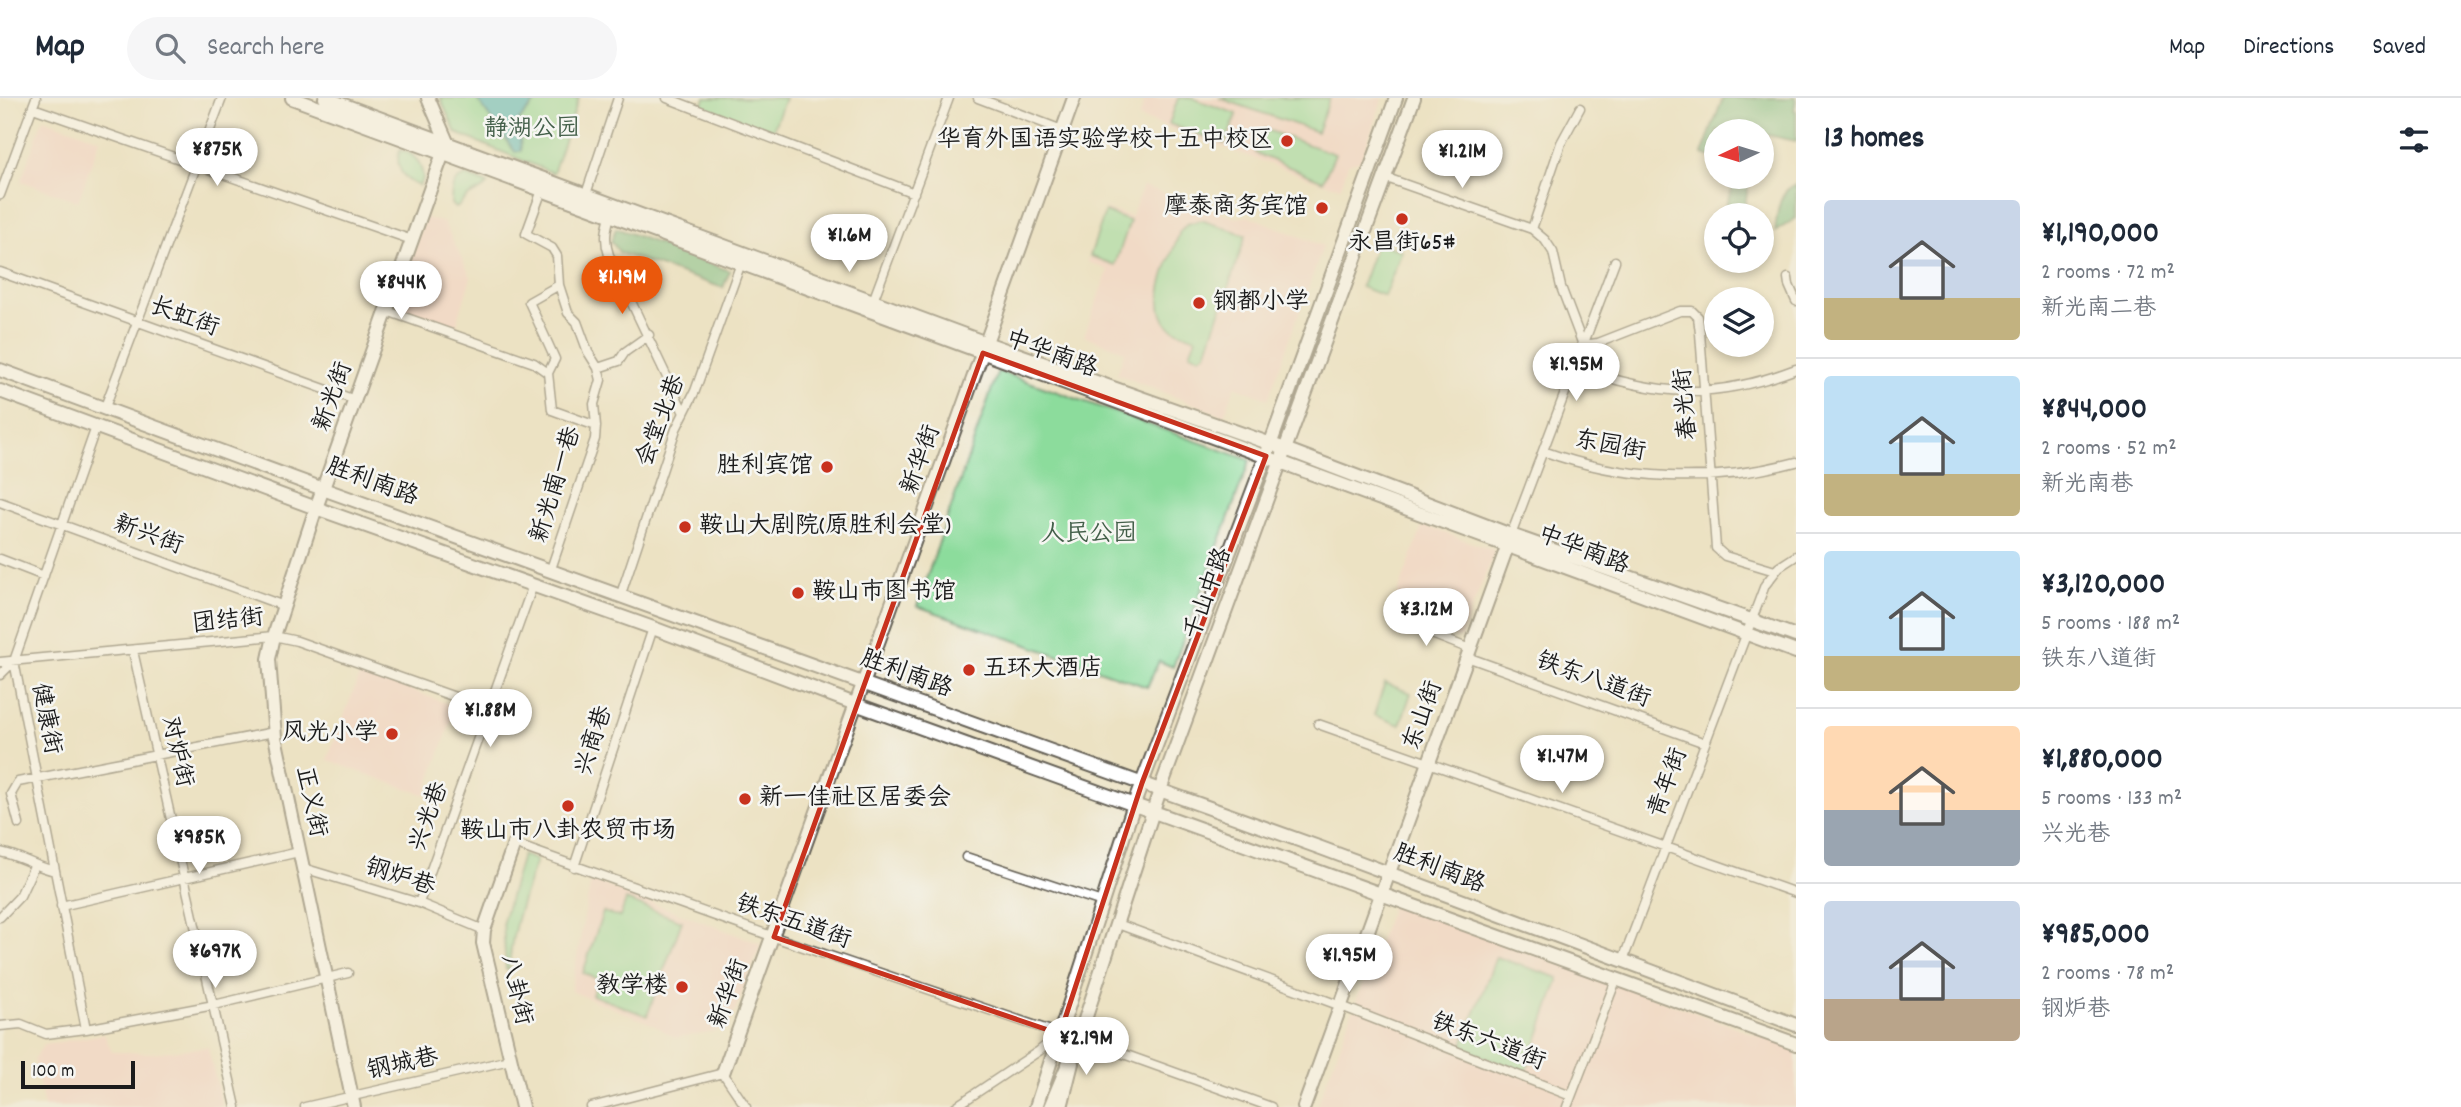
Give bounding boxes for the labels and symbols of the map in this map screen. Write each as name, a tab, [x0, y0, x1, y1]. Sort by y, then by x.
park label: 静湖公园	[484, 113, 580, 147]
north arrow	[1704, 119, 1774, 189]
place label: 华育外国语实验学校十五中校区	[937, 124, 1273, 158]
pin: ¥875K	[168, 129, 266, 188]
pin: ¥1.21M	[1405, 130, 1519, 190]
marker: 华育外国语实验学校十五中校区	[1279, 133, 1295, 149]
place label: 摩泰商务宾馆	[1164, 191, 1308, 225]
marker: 摩泰商务宾馆	[1314, 200, 1330, 216]
marker: 永昌街65#	[1394, 211, 1410, 227]
pin: ¥1.6M	[800, 214, 898, 274]
place label: 永昌街65#	[1348, 227, 1456, 261]
pin: ¥1.19M	[565, 256, 679, 316]
pin: ¥844K	[352, 262, 450, 321]
place label: 钢都小学	[1213, 286, 1309, 320]
street label: 长虹街	[144, 290, 224, 346]
marker: 钢都小学	[1191, 295, 1207, 311]
street label: 中华南路	[1000, 323, 1102, 387]
pin: ¥1.95M	[1519, 344, 1633, 403]
street label: 新光街	[306, 357, 362, 437]
street label: 春光街	[1667, 367, 1707, 441]
street label: 会堂北巷	[629, 370, 695, 472]
street label: 新华街	[894, 420, 950, 500]
street label: 新光南一巷	[523, 423, 591, 547]
street label: 东园街	[1571, 423, 1649, 471]
place label: 胜利宾馆	[717, 450, 813, 484]
street label: 胜利南路	[321, 451, 423, 515]
marker: 胜利宾馆	[819, 459, 835, 475]
street label: 新兴街	[108, 508, 188, 564]
place label: 鞍山大剧院(原胜利会堂)	[699, 510, 951, 544]
park label: 人民公园	[1041, 518, 1137, 552]
street label: 中华南路	[1532, 518, 1634, 584]
marker: 鞍山大剧院(原胜利会堂)	[677, 519, 693, 535]
street label: 千山中路	[1177, 543, 1241, 645]
place label: 鞍山市图书馆	[812, 576, 956, 610]
marker: 鞍山市图书馆	[790, 585, 806, 601]
pin: ¥3.12M	[1369, 588, 1483, 648]
street label: 团结街	[190, 601, 266, 643]
street label: 胜利南路	[855, 643, 957, 707]
street label: 铁东八道街	[1531, 645, 1655, 717]
place label: 五环大酒店	[983, 653, 1103, 687]
marker: 五环大酒店	[961, 662, 977, 678]
street label: 东山街	[1396, 676, 1452, 756]
street label: 健康街	[21, 680, 69, 758]
pin: ¥1.88M	[433, 690, 547, 749]
street label: 兴商巷	[568, 702, 622, 780]
street label: 对炉街	[151, 713, 201, 791]
place label: 风光小学	[282, 717, 378, 751]
marker: 风光小学	[384, 726, 400, 742]
pin: ¥1.47M	[1505, 736, 1619, 795]
street label: 青年街	[1641, 743, 1697, 823]
street label: 正义街	[286, 763, 334, 841]
street label: 兴光巷	[402, 777, 458, 857]
place label: 新一佳社区居委会	[759, 782, 951, 816]
marker: 新一佳社区居委会	[737, 791, 753, 807]
marker: 鞍山市八卦农贸市场	[560, 798, 576, 814]
place label: 鞍山市八卦农贸市场	[460, 815, 676, 849]
pin: ¥985K	[150, 816, 248, 876]
street label: 胜利南路	[1388, 837, 1490, 903]
street label: 钢炉巷	[361, 851, 439, 905]
street label: 铁东五道街	[731, 887, 855, 959]
pin: ¥697K	[166, 930, 264, 990]
pin: ¥1.95M	[1292, 934, 1406, 994]
street label: 八卦街	[490, 951, 540, 1029]
street label: 新华街	[702, 954, 758, 1034]
place label: 教学楼	[596, 970, 668, 1004]
marker: 教学楼	[674, 979, 690, 995]
street label: 铁东六道街	[1426, 1006, 1550, 1080]
pin: ¥2.19M	[1029, 1018, 1143, 1077]
street label: 钢城巷	[364, 1041, 442, 1089]
scale bar	[21, 1058, 135, 1090]

